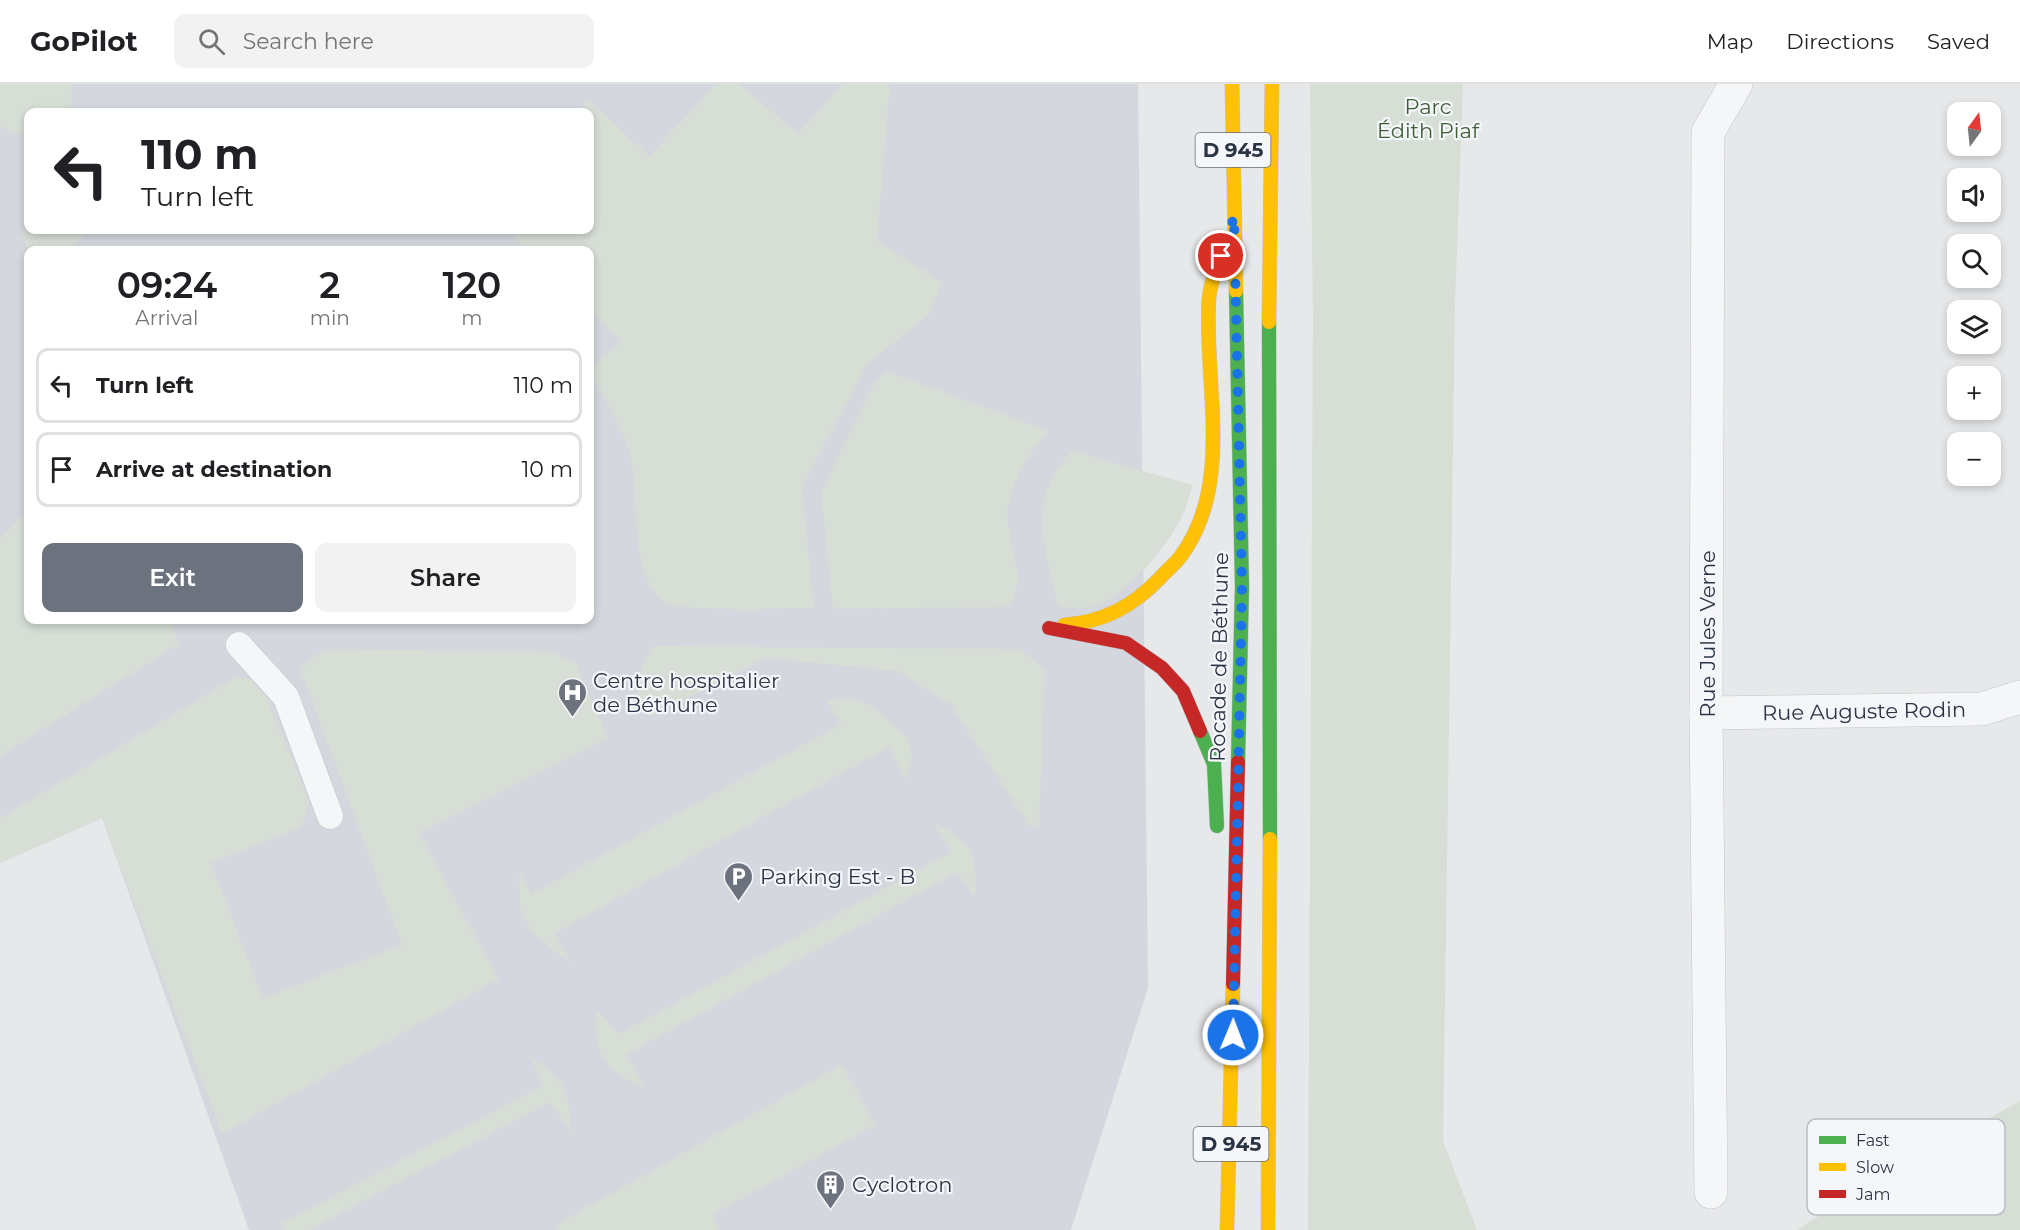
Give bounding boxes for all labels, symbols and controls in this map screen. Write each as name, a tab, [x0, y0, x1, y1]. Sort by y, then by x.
search box	[174, 14, 594, 68]
text: GoPilot	[30, 24, 138, 58]
icon: search	[195, 25, 228, 58]
text: Search here	[243, 28, 374, 55]
text: Map	[1707, 29, 1753, 54]
text: Directions	[1786, 29, 1894, 54]
text: Saved	[1927, 29, 1990, 54]
park label: Parc Édith Piaf	[1377, 94, 1480, 143]
north arrow	[1947, 102, 2001, 156]
map controls	[1947, 102, 2001, 486]
text: 110 m	[141, 128, 258, 180]
icon: left	[42, 132, 120, 210]
road number: D 945	[1196, 133, 1270, 167]
button: sound	[1947, 168, 2001, 222]
text: Turn left	[141, 180, 254, 213]
pin	[1195, 230, 1246, 281]
button: search	[1947, 234, 2001, 288]
icon: arrive	[1204, 239, 1237, 272]
text: 09:24	[117, 263, 217, 307]
text: 2	[319, 263, 340, 307]
text: 120	[442, 263, 501, 307]
button: layers	[1947, 300, 2001, 354]
text: Arrival	[135, 306, 198, 330]
text: min	[310, 306, 350, 330]
text: m	[461, 306, 483, 330]
button: +	[1947, 366, 2001, 420]
icon: left	[45, 369, 78, 402]
text: Turn left	[96, 372, 194, 399]
text: 110 m	[513, 372, 573, 399]
button: −	[1947, 432, 2001, 486]
icon: arrive	[45, 453, 78, 486]
text: Arrive at destination	[96, 456, 332, 483]
text: 10 m	[521, 456, 573, 483]
button: Exit	[42, 543, 303, 612]
button: Share	[315, 543, 576, 612]
street label: Rue Jules Verne	[1695, 550, 1720, 718]
street label: Rocade de Béthune	[1205, 552, 1233, 762]
place label: Centre hospitalier de Béthune	[593, 668, 779, 717]
hospital icon: Centre hospitalier de Béthune	[556, 676, 588, 718]
street label: Rue Auguste Rodin	[1762, 697, 1966, 725]
parking icon: Parking Est - B	[723, 860, 755, 902]
place label: Parking Est - B	[760, 864, 915, 889]
position arrow	[1201, 1003, 1265, 1067]
legend	[1807, 1119, 2005, 1215]
road number: D 945	[1194, 1127, 1268, 1161]
text: Fast	[1856, 1131, 1890, 1150]
text: Slow	[1856, 1158, 1894, 1177]
building icon: Cyclotron	[815, 1168, 847, 1210]
place label: Cyclotron	[852, 1172, 952, 1197]
text: Jam	[1855, 1185, 1890, 1204]

